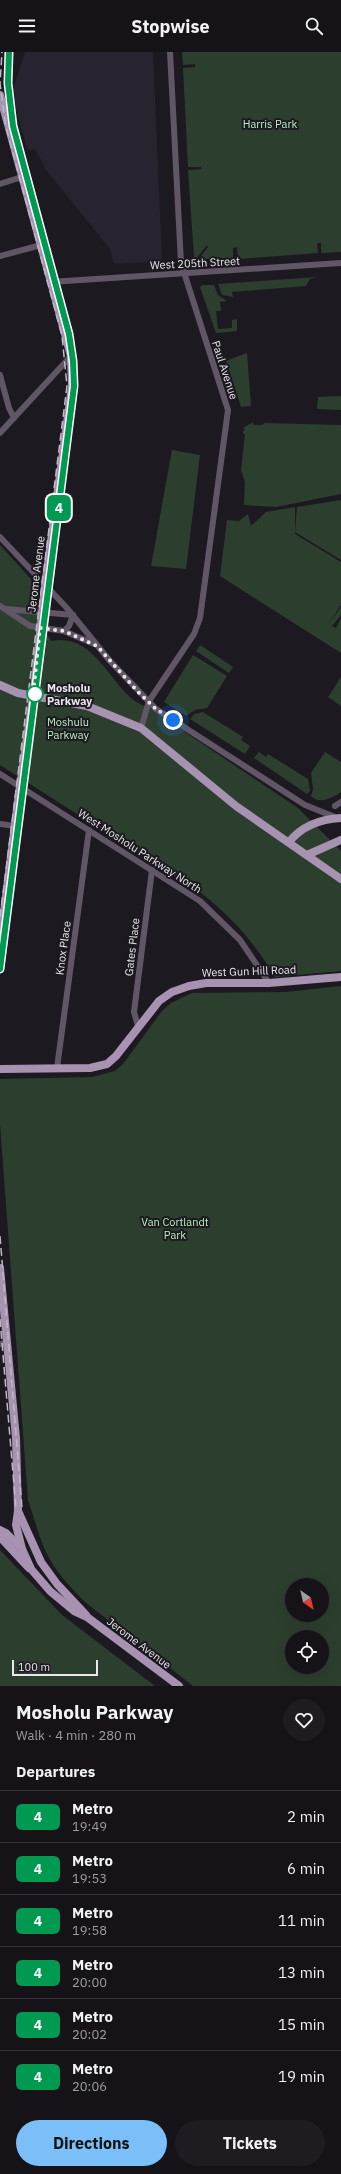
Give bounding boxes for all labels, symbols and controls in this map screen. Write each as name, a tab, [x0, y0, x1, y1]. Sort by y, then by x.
icon: menu	[16, 15, 38, 37]
text: Stopwise	[131, 15, 210, 38]
icon: search	[303, 15, 325, 37]
park label: Harris Park	[243, 117, 298, 131]
street label: West 205th Street	[150, 254, 240, 272]
street label: Paul Avenue	[209, 339, 241, 401]
line badge: 4	[46, 495, 72, 521]
text: 4	[55, 499, 63, 517]
street label: Jerome Avenue	[24, 535, 48, 613]
place label: Mosholu Parkway	[47, 681, 92, 708]
marker: Mosholu Parkway	[26, 685, 44, 703]
your location	[163, 710, 183, 730]
park label: Moshulu Parkway	[47, 715, 89, 742]
street label: West Mosholu Parkway North	[75, 806, 205, 896]
street label: Gates Place	[121, 917, 143, 977]
street label: Knox Place	[52, 920, 74, 976]
street label: West Gun Hill Road	[202, 962, 296, 980]
park label: Van Cortlandt Park	[141, 1215, 209, 1242]
north arrow	[285, 1578, 329, 1622]
map controls	[285, 1578, 329, 1674]
street label: Jerome Avenue	[104, 1614, 174, 1672]
button: locate	[285, 1630, 329, 1674]
scale bar	[12, 1658, 98, 1677]
text: 100 m	[18, 1660, 50, 1674]
button: heart	[283, 1699, 325, 1741]
text: Mosholu Parkway	[16, 1700, 174, 1724]
text: Walk · 4 min · 280 m	[16, 1727, 136, 1744]
text: Departures	[16, 1762, 95, 1781]
text: Metro	[72, 1799, 113, 1818]
text: 2 min	[287, 1807, 325, 1826]
text: 4	[34, 1808, 42, 1826]
text: 19:49	[72, 1818, 107, 1835]
text: Metro	[72, 1851, 113, 1870]
text: 6 min	[287, 1859, 325, 1878]
text: 4	[34, 1860, 42, 1878]
text: 19:53	[72, 1870, 107, 1887]
text: Metro	[72, 1903, 113, 1922]
text: 11 min	[278, 1911, 325, 1930]
text: 4	[34, 1912, 42, 1930]
text: 19:58	[72, 1922, 107, 1939]
text: Metro	[72, 1955, 113, 1974]
text: 13 min	[278, 1963, 325, 1982]
text: 4	[34, 1964, 42, 1982]
text: 20:00	[72, 1974, 107, 1991]
text: Metro	[72, 2007, 113, 2026]
text: 15 min	[278, 2015, 325, 2034]
text: 4	[34, 2016, 42, 2034]
text: 20:02	[72, 2026, 107, 2043]
text: Metro	[72, 2059, 113, 2078]
text: 19 min	[278, 2067, 325, 2086]
text: 4	[34, 2068, 42, 2086]
text: 20:06	[72, 2078, 107, 2095]
button: Directions	[16, 2120, 167, 2166]
button: Tickets	[175, 2120, 325, 2166]

